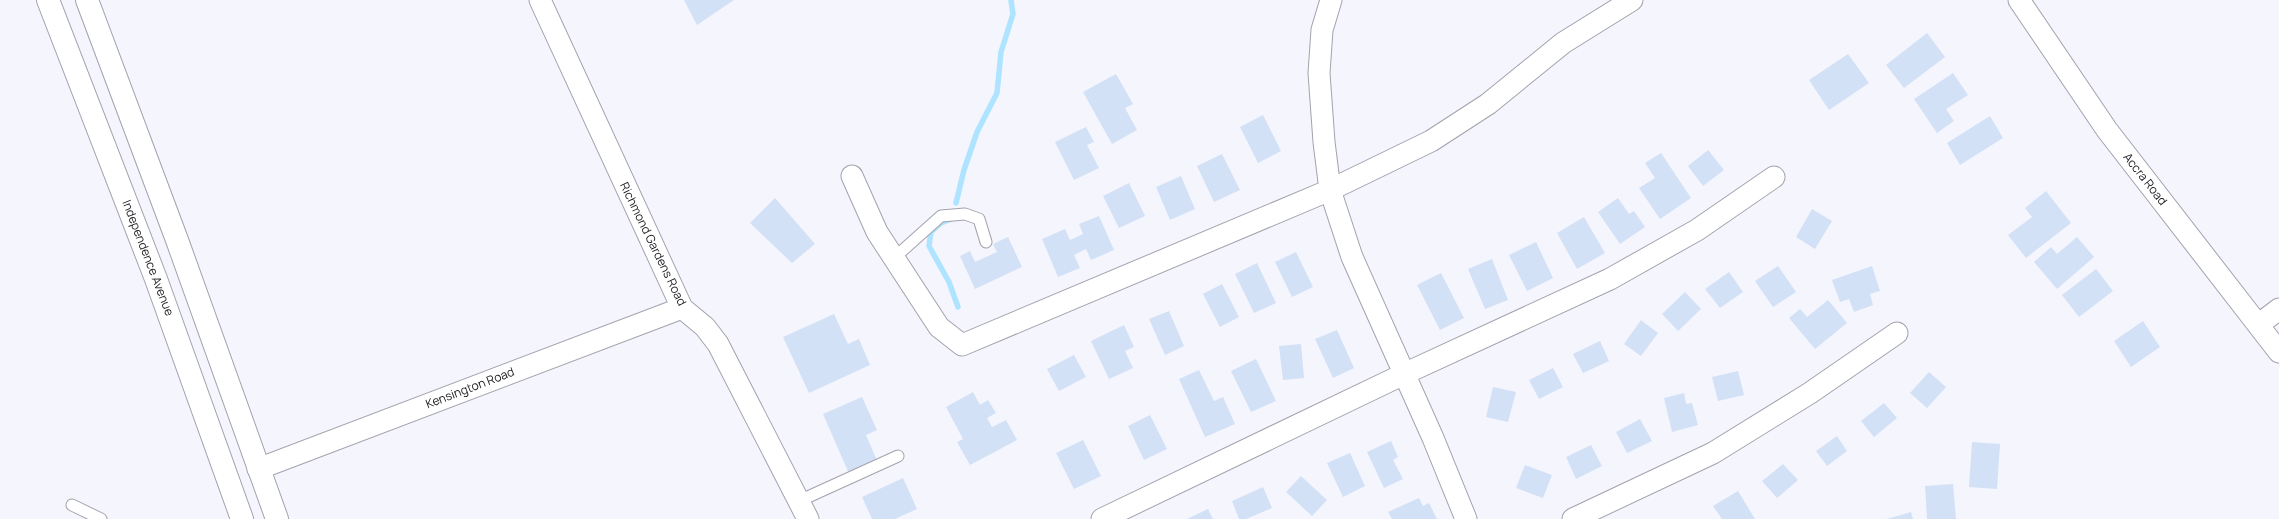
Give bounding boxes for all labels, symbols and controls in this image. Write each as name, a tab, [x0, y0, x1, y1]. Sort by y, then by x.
street label: Accra Road	[2120, 149, 2171, 208]
street label: Richmond Gardens Road	[616, 179, 691, 308]
street label: Independence Avenue	[119, 197, 178, 318]
street label: Kensington Road	[423, 363, 517, 412]

